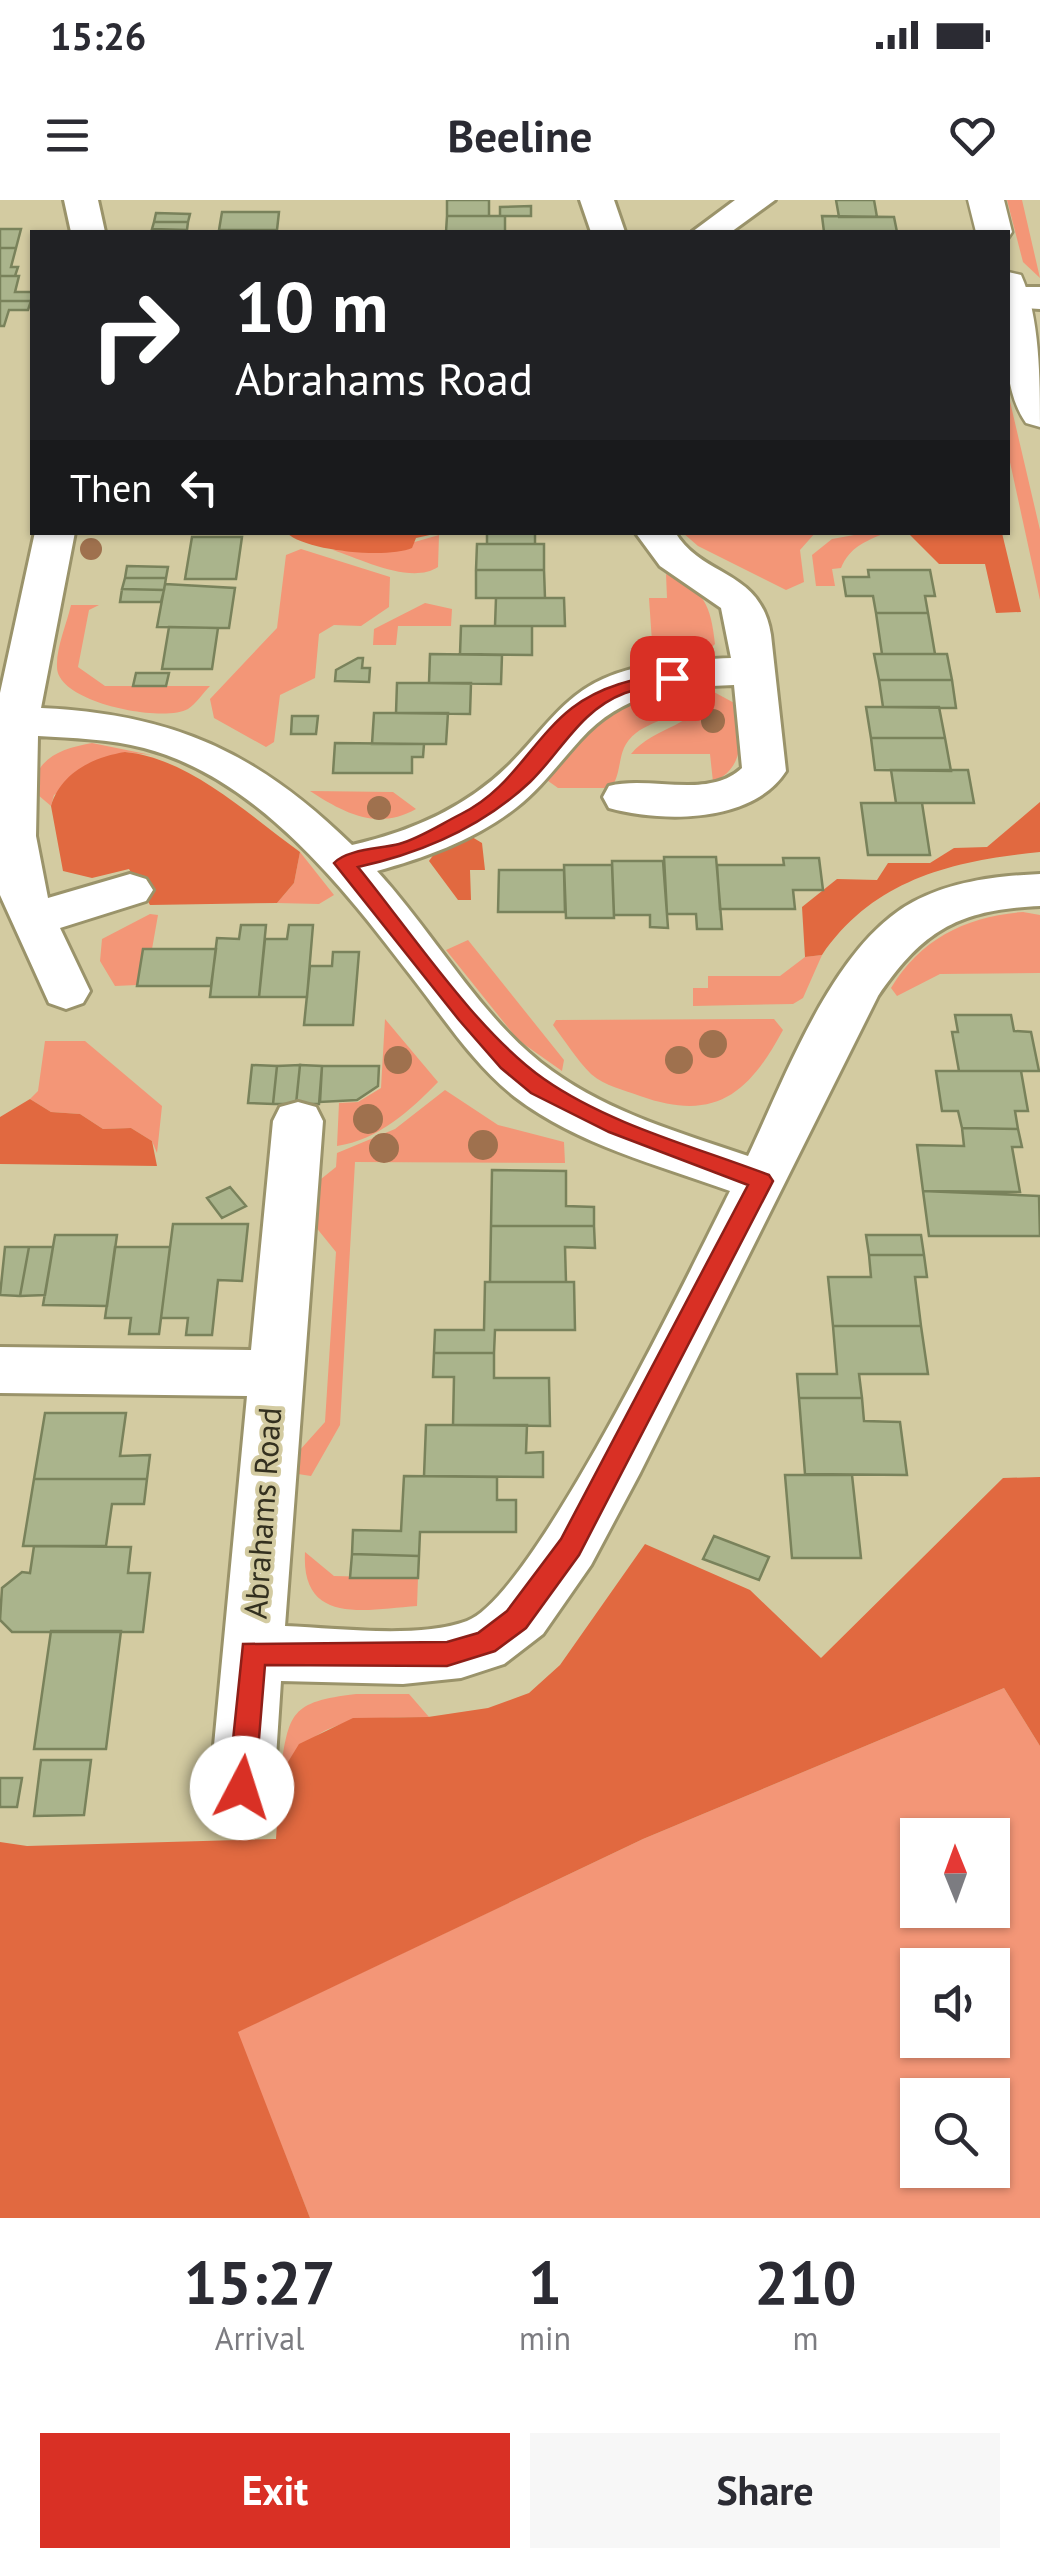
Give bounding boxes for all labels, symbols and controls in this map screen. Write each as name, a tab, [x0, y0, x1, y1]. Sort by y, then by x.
text: 15:26	[50, 11, 146, 60]
text: Beeline	[448, 106, 592, 164]
icon: menu	[40, 108, 95, 163]
icon: heart	[945, 108, 1000, 163]
text: 10 m	[235, 261, 388, 351]
icon: right	[70, 270, 200, 400]
text: Abrahams Road	[235, 349, 533, 407]
icon: left	[172, 460, 227, 515]
text: Then	[70, 463, 152, 512]
pin	[630, 636, 715, 721]
icon: arrive	[645, 651, 700, 706]
street label: Abrahams Road	[234, 1406, 290, 1620]
position arrow	[190, 1736, 294, 1840]
north arrow	[900, 1818, 1010, 1928]
map controls	[900, 1818, 1010, 2188]
button: sound	[900, 1948, 1010, 2058]
button: search	[900, 2078, 1010, 2188]
text: 15:27	[183, 2243, 336, 2321]
text: 1	[528, 2243, 562, 2321]
text: 210	[755, 2243, 857, 2321]
text: Arrival	[215, 2317, 304, 2359]
text: min	[519, 2317, 571, 2359]
text: m	[793, 2317, 819, 2359]
button: Exit	[40, 2433, 510, 2548]
button: Share	[530, 2433, 1000, 2548]

